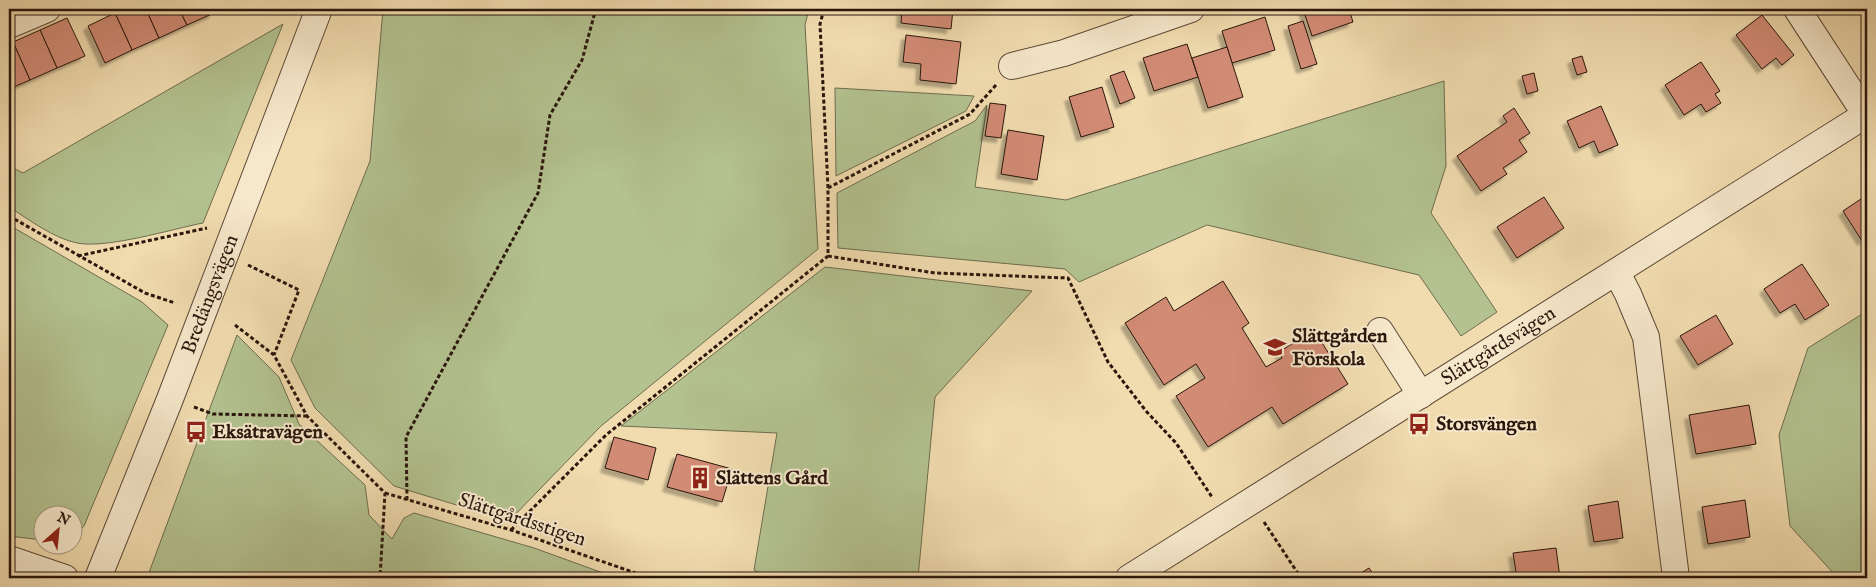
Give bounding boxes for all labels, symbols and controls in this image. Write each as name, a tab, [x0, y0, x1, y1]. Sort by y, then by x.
street label: Bredängsvägen	[176, 231, 244, 358]
street label: Slättgårdsvägen	[1436, 300, 1560, 391]
place label: Slättgården Förskola	[1292, 324, 1388, 372]
school or university icon: Slättgården Förskola	[1262, 334, 1288, 360]
bus stop icon: Storsvängen	[1406, 411, 1432, 437]
place label: Storsvängen	[1436, 412, 1537, 437]
bus stop icon: Eksätravägen	[183, 419, 209, 445]
place label: Eksätravägen	[212, 420, 323, 445]
building icon: Slättens Gård	[687, 465, 713, 491]
place label: Slättens Gård	[716, 466, 829, 491]
street label: Slättgårdsstigen	[455, 488, 589, 552]
north arrow	[32, 504, 82, 554]
text: N	[53, 508, 73, 530]

